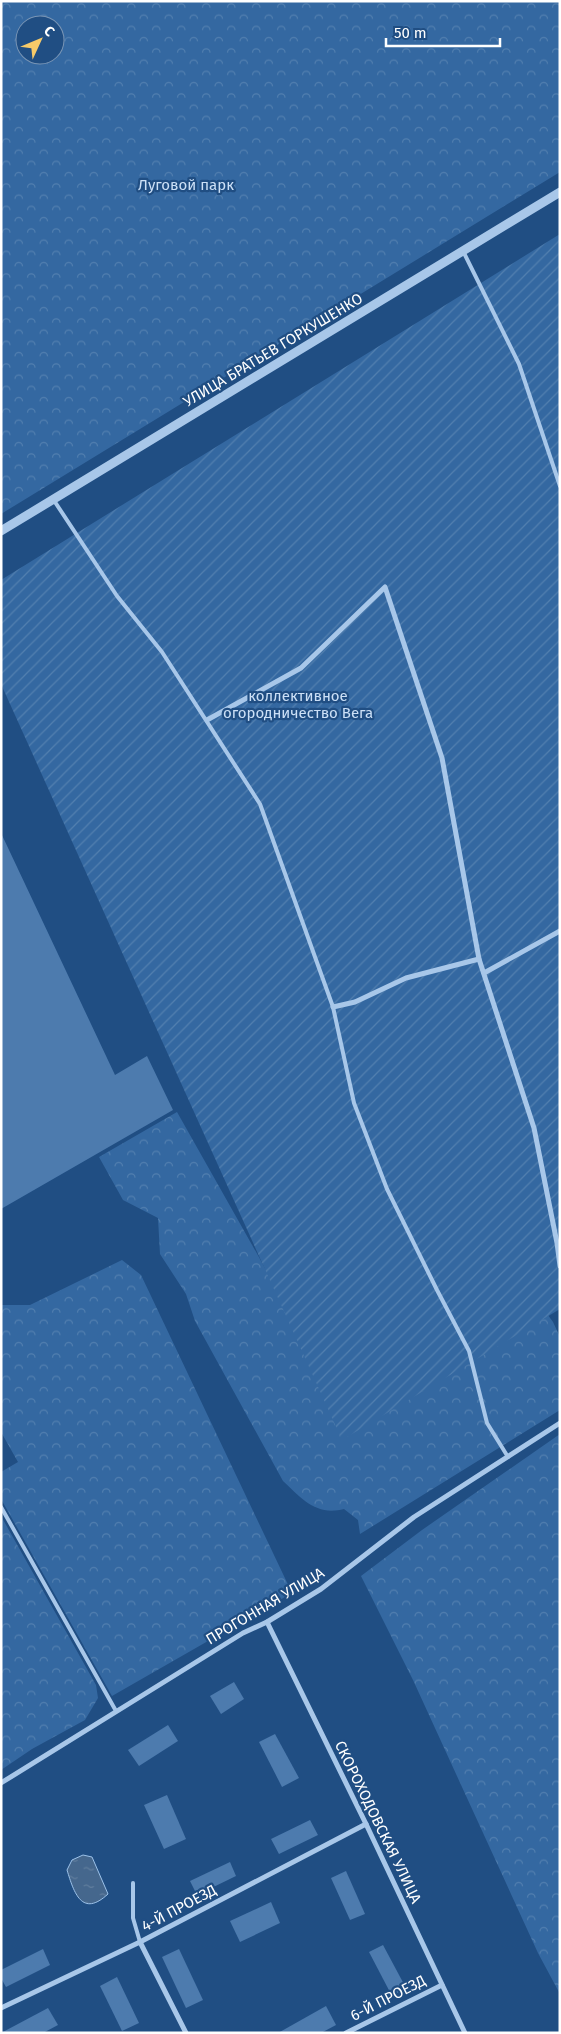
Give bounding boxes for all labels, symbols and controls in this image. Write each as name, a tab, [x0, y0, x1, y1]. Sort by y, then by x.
north arrow	[15, 15, 65, 65]
scale bar	[386, 15, 500, 47]
text: С	[40, 23, 58, 40]
text: 50 m	[394, 24, 427, 42]
park label: Луговой парк	[138, 176, 234, 194]
street label: УЛИЦА БРАТЬЕВ ГОРКУШЕНКО	[180, 289, 366, 411]
park label: коллективное огородничество Вега	[223, 687, 373, 722]
street label: ПРОГОННАЯ УЛИЦА	[203, 1563, 328, 1648]
street label: СКОРОХОДОВСКАЯ УЛИЦА	[331, 1738, 425, 1906]
street label: 4-Й ПРОЕЗД	[138, 1881, 220, 1935]
street label: 6-Й ПРОЕЗД	[347, 1971, 429, 2025]

